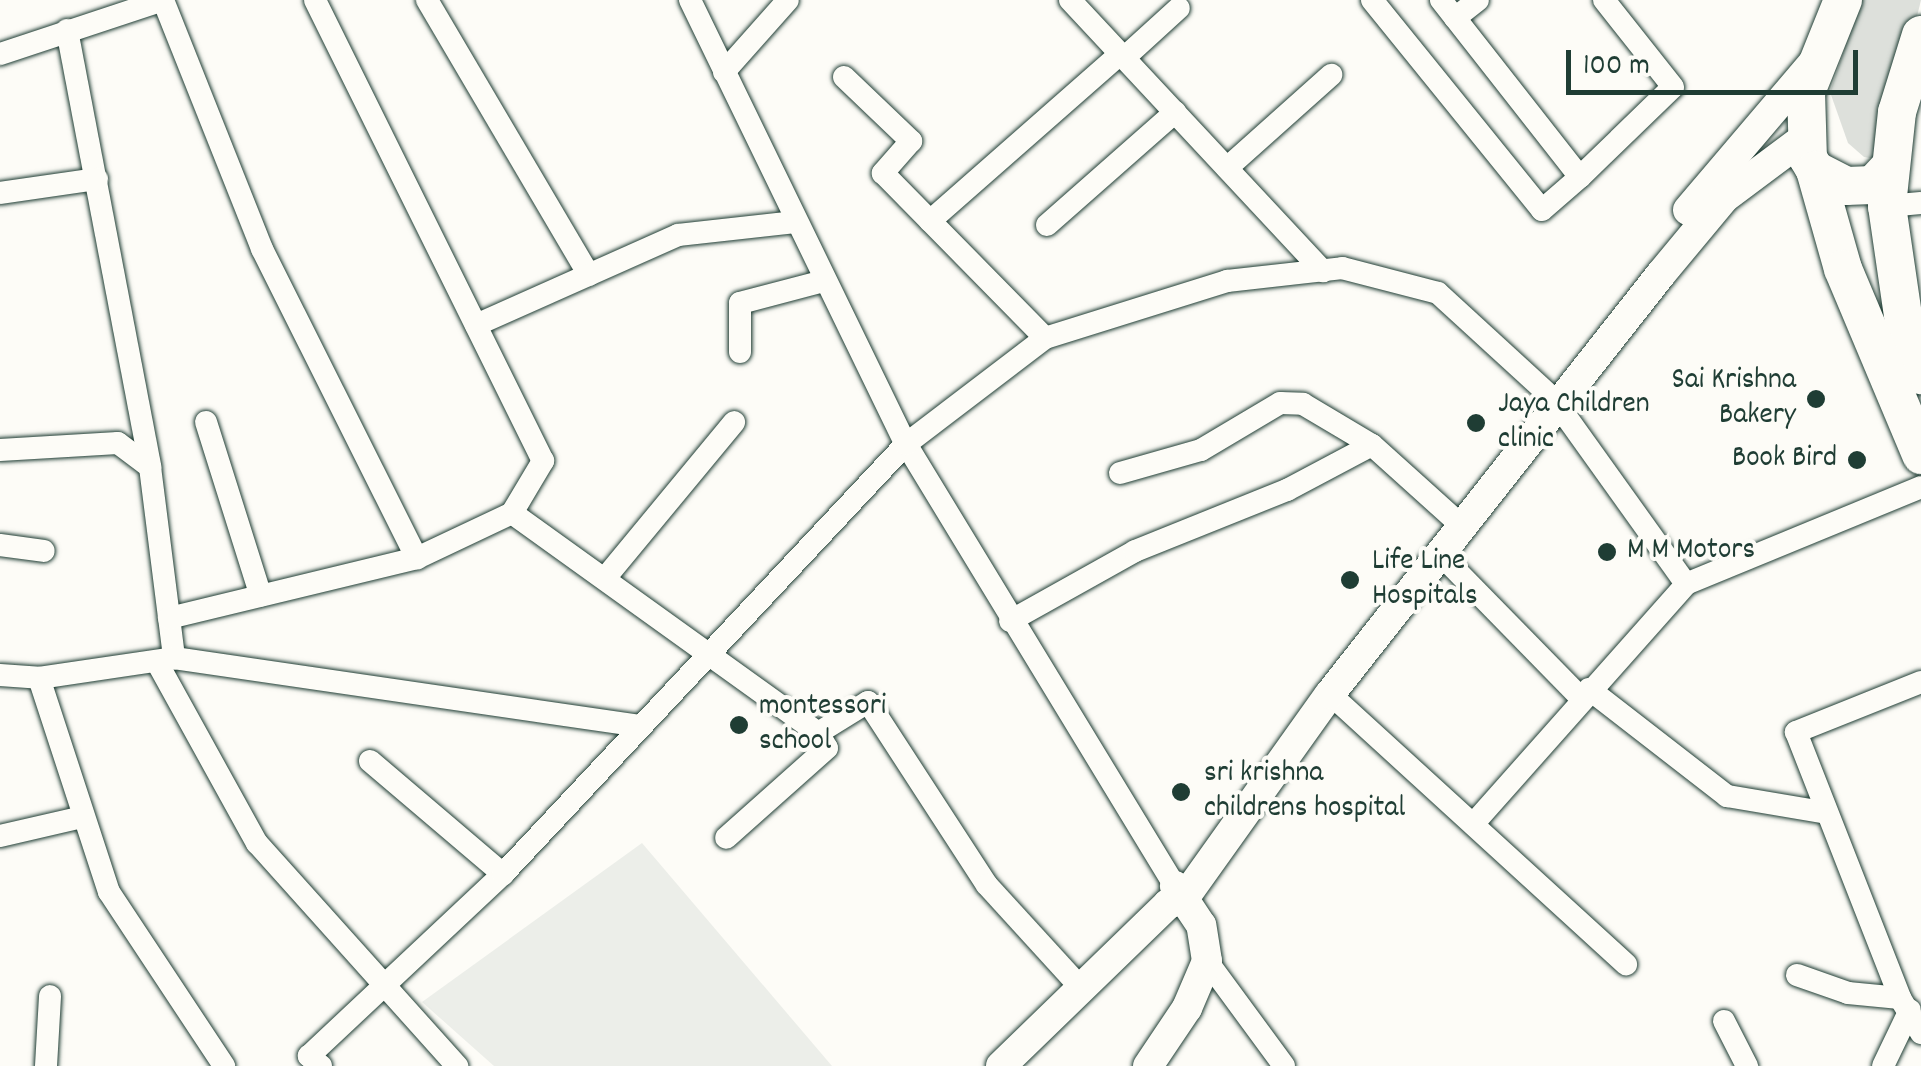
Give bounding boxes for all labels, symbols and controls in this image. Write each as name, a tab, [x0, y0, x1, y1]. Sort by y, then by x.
scale bar	[1571, 30, 1864, 92]
text: 100 m	[1583, 46, 1650, 89]
place label: Sai Krishna Bakery	[1672, 364, 1796, 434]
place label: Jaya Children clinic	[1498, 388, 1650, 458]
marker: Sai Krishna Bakery	[1805, 388, 1827, 410]
marker: Jaya Children clinic	[1463, 410, 1489, 436]
place label: Book Bird	[1732, 442, 1837, 478]
marker: Book Bird	[1846, 449, 1868, 471]
place label: M M Motors	[1627, 534, 1755, 570]
marker: M M Motors	[1596, 541, 1618, 563]
place label: Life Line Hospitals	[1372, 545, 1478, 616]
marker: Life Line Hospitals	[1337, 567, 1363, 593]
place label: montessori school	[759, 690, 886, 760]
marker: montessori school	[728, 714, 750, 736]
place label: sri krishna childrens hospital	[1204, 757, 1406, 828]
marker: sri krishna childrens hospital	[1168, 779, 1194, 805]

